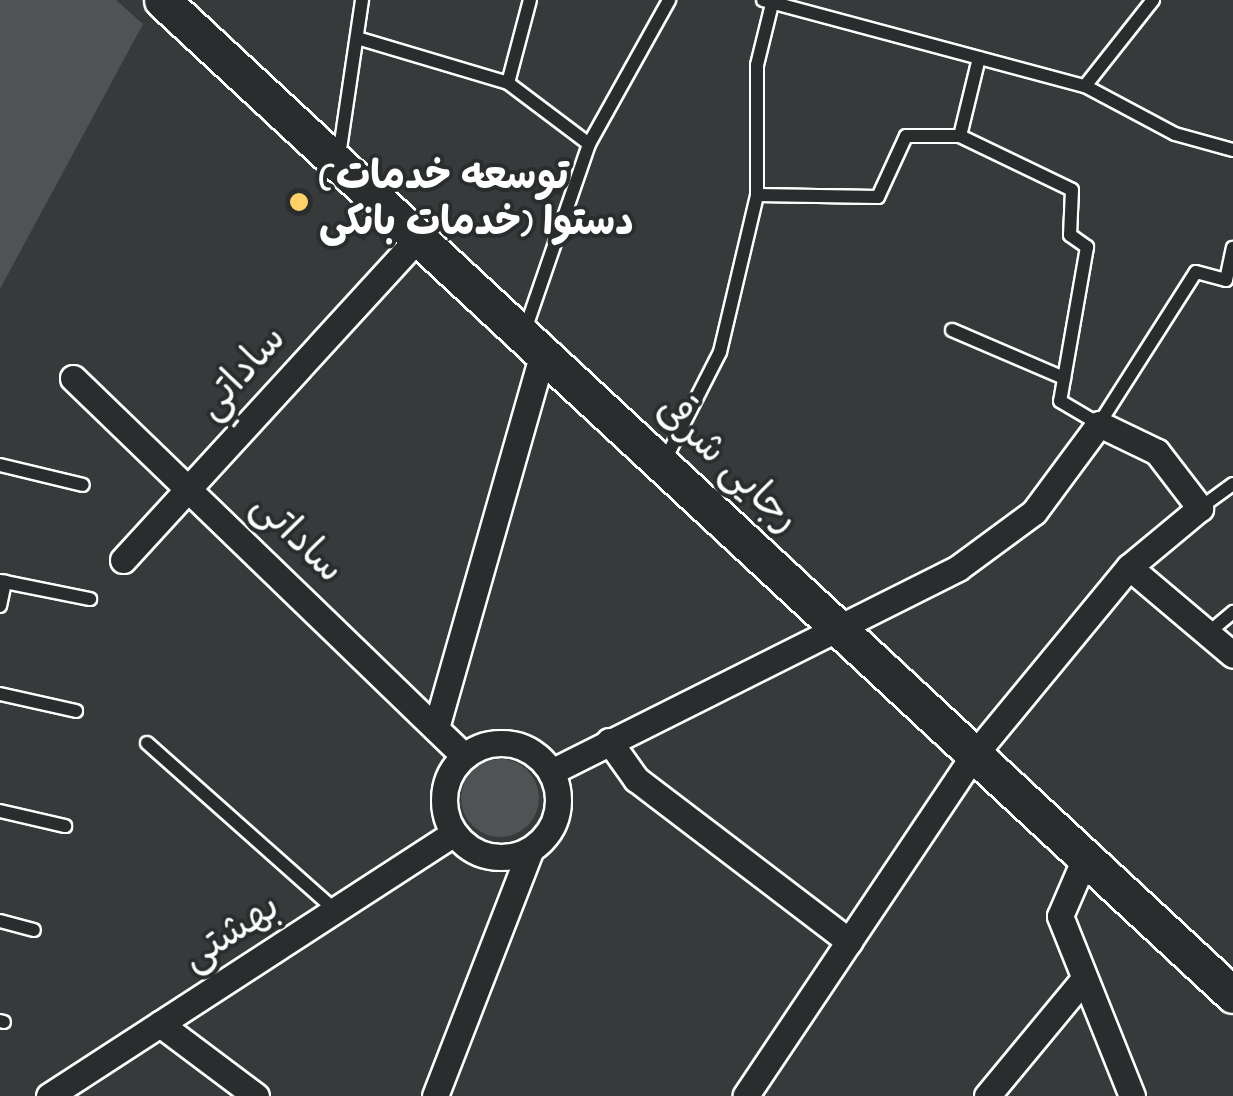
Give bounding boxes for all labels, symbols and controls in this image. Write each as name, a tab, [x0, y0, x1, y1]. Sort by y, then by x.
place label: (توسعه خدمات دستوا (خدمات بانکی	[319, 155, 634, 249]
marker: (توسعه خدمات دستوا (خدمات بانکی	[288, 191, 310, 213]
street label: ساداتي	[188, 317, 298, 431]
street label: رجایی شرقی	[644, 387, 808, 545]
street label: ساداتی	[240, 483, 352, 595]
street label: بهشتی	[174, 885, 290, 983]

